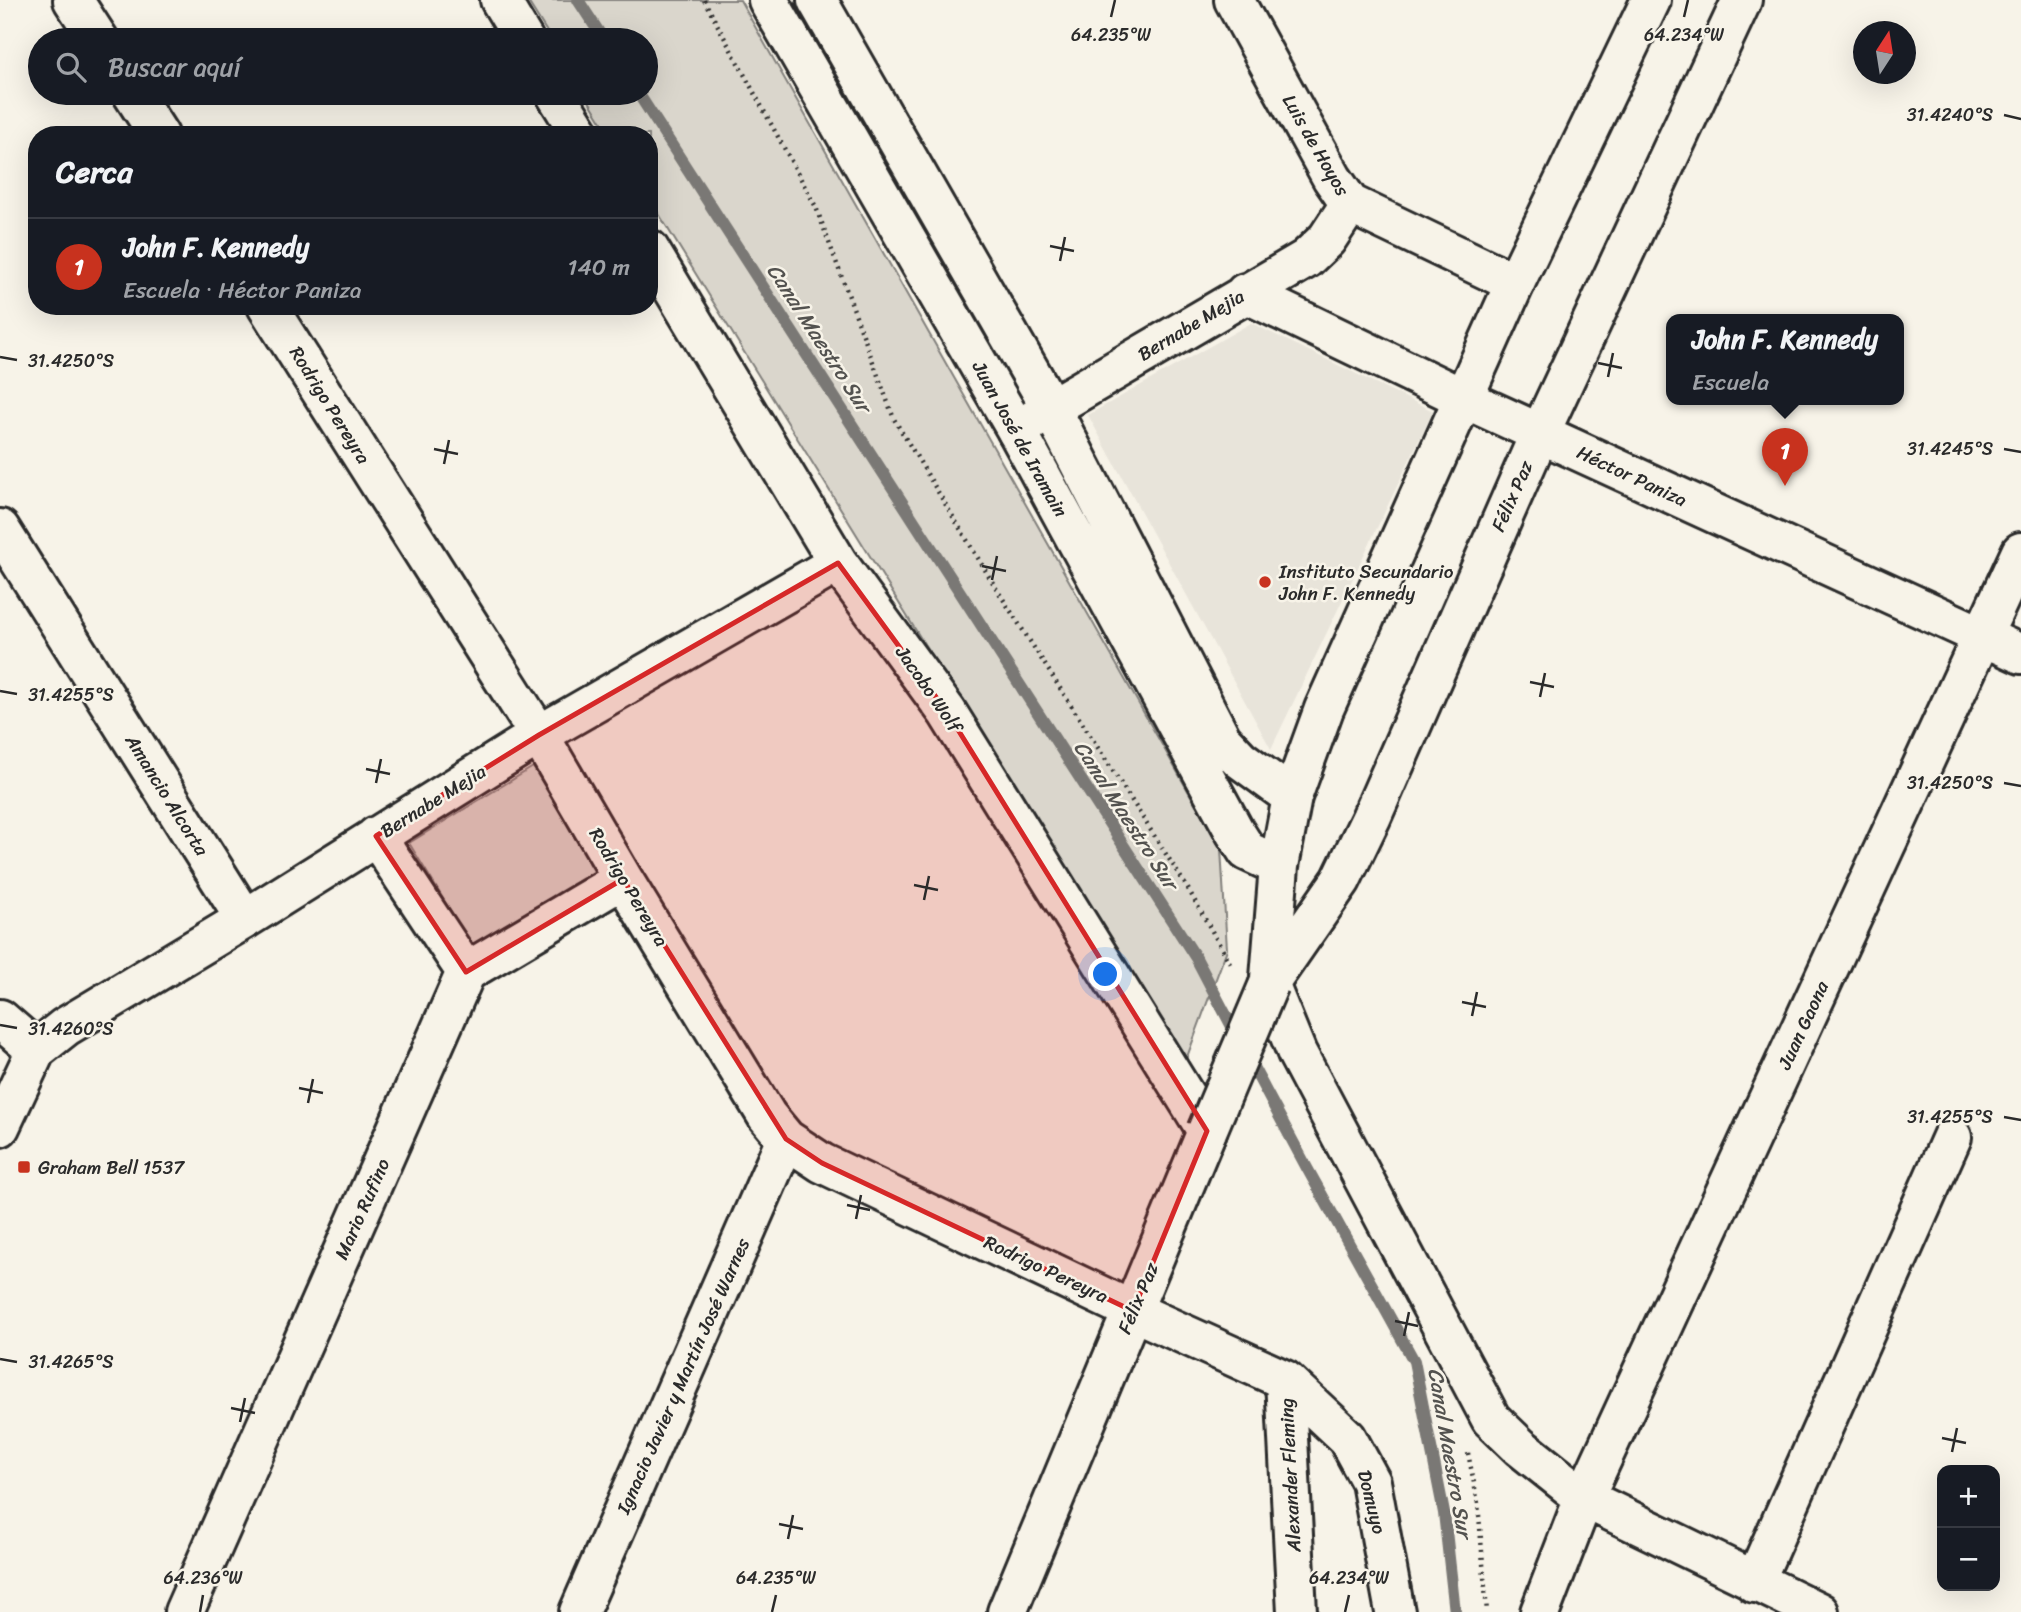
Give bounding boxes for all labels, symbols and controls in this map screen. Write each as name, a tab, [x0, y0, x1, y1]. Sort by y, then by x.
text: 64.235°W	[1071, 19, 1152, 51]
text: 64.234°W	[1644, 19, 1725, 51]
north arrow	[1853, 21, 1916, 84]
search box	[28, 28, 658, 105]
text: Buscar aquí	[108, 44, 241, 90]
icon: search	[52, 48, 90, 86]
street label: Luis de Hoyos	[1273, 88, 1359, 202]
text: 31.4240°S	[1907, 99, 1993, 131]
text: Cerca	[56, 145, 132, 199]
text: John F. Kennedy	[123, 224, 309, 270]
text: 1	[74, 247, 84, 288]
text: 140 m	[568, 247, 630, 288]
water label: Canal Maestro Sur	[756, 256, 884, 423]
text: Escuela · Héctor Paniza	[123, 270, 362, 311]
street label: Bernabe Mejia	[1131, 280, 1251, 370]
popup	[1666, 314, 1904, 405]
text: John F. Kennedy	[1692, 316, 1878, 362]
street label: Rodrigo Pereyra	[280, 339, 380, 471]
text: 31.4250°S	[28, 345, 114, 377]
street label: Juan José de Iramain	[963, 354, 1077, 523]
text: Escuela	[1692, 362, 1769, 403]
pin: 1	[1762, 428, 1808, 486]
text: 31.4245°S	[1907, 433, 1993, 465]
street label: Héctor Paniza	[1571, 436, 1693, 516]
street label: Félix Paz	[1482, 454, 1543, 537]
place label: Instituto Secundario John F. Kennedy	[1278, 555, 1454, 610]
marker: Instituto Secundario John F. Kennedy	[1257, 574, 1273, 590]
street label: Jacobo Wolf	[886, 638, 973, 742]
text: 31.4255°S	[28, 679, 114, 711]
street label: Amancio Alcorta	[116, 727, 218, 863]
water label: Canal Maestro Sur	[1063, 733, 1191, 900]
street label: Bernabe Mejia	[373, 755, 493, 847]
text: 31.4250°S	[1907, 767, 1993, 799]
street label: Rodrigo Pereyra	[580, 821, 678, 953]
your location	[1088, 957, 1122, 991]
street label: Juan Gaona	[1768, 975, 1838, 1076]
text: 31.4260°S	[28, 1013, 114, 1045]
text: 31.4255°S	[1907, 1101, 1993, 1133]
place label: Graham Bell 1537	[38, 1151, 185, 1184]
street label: Mario Rufino	[325, 1153, 399, 1265]
marker: Graham Bell 1537	[16, 1159, 32, 1175]
street label: Rodrigo Pereyra	[978, 1226, 1114, 1313]
street label: Ignacio Javier y Martín José Warnes	[607, 1232, 759, 1520]
street label: Félix Paz	[1108, 1256, 1168, 1339]
text: 31.4265°S	[29, 1346, 113, 1378]
water label: Canal Maestro Sur	[1416, 1365, 1484, 1544]
street label: Alexander Fleming	[1269, 1397, 1311, 1554]
map controls	[1937, 1465, 2000, 1591]
button: +	[1937, 1465, 2000, 1528]
street label: Domuyo	[1348, 1466, 1396, 1538]
button: −	[1937, 1528, 2000, 1591]
text: 64.236°W	[164, 1562, 244, 1594]
text: 64.235°W	[736, 1562, 817, 1594]
text: 64.234°W	[1309, 1562, 1390, 1594]

